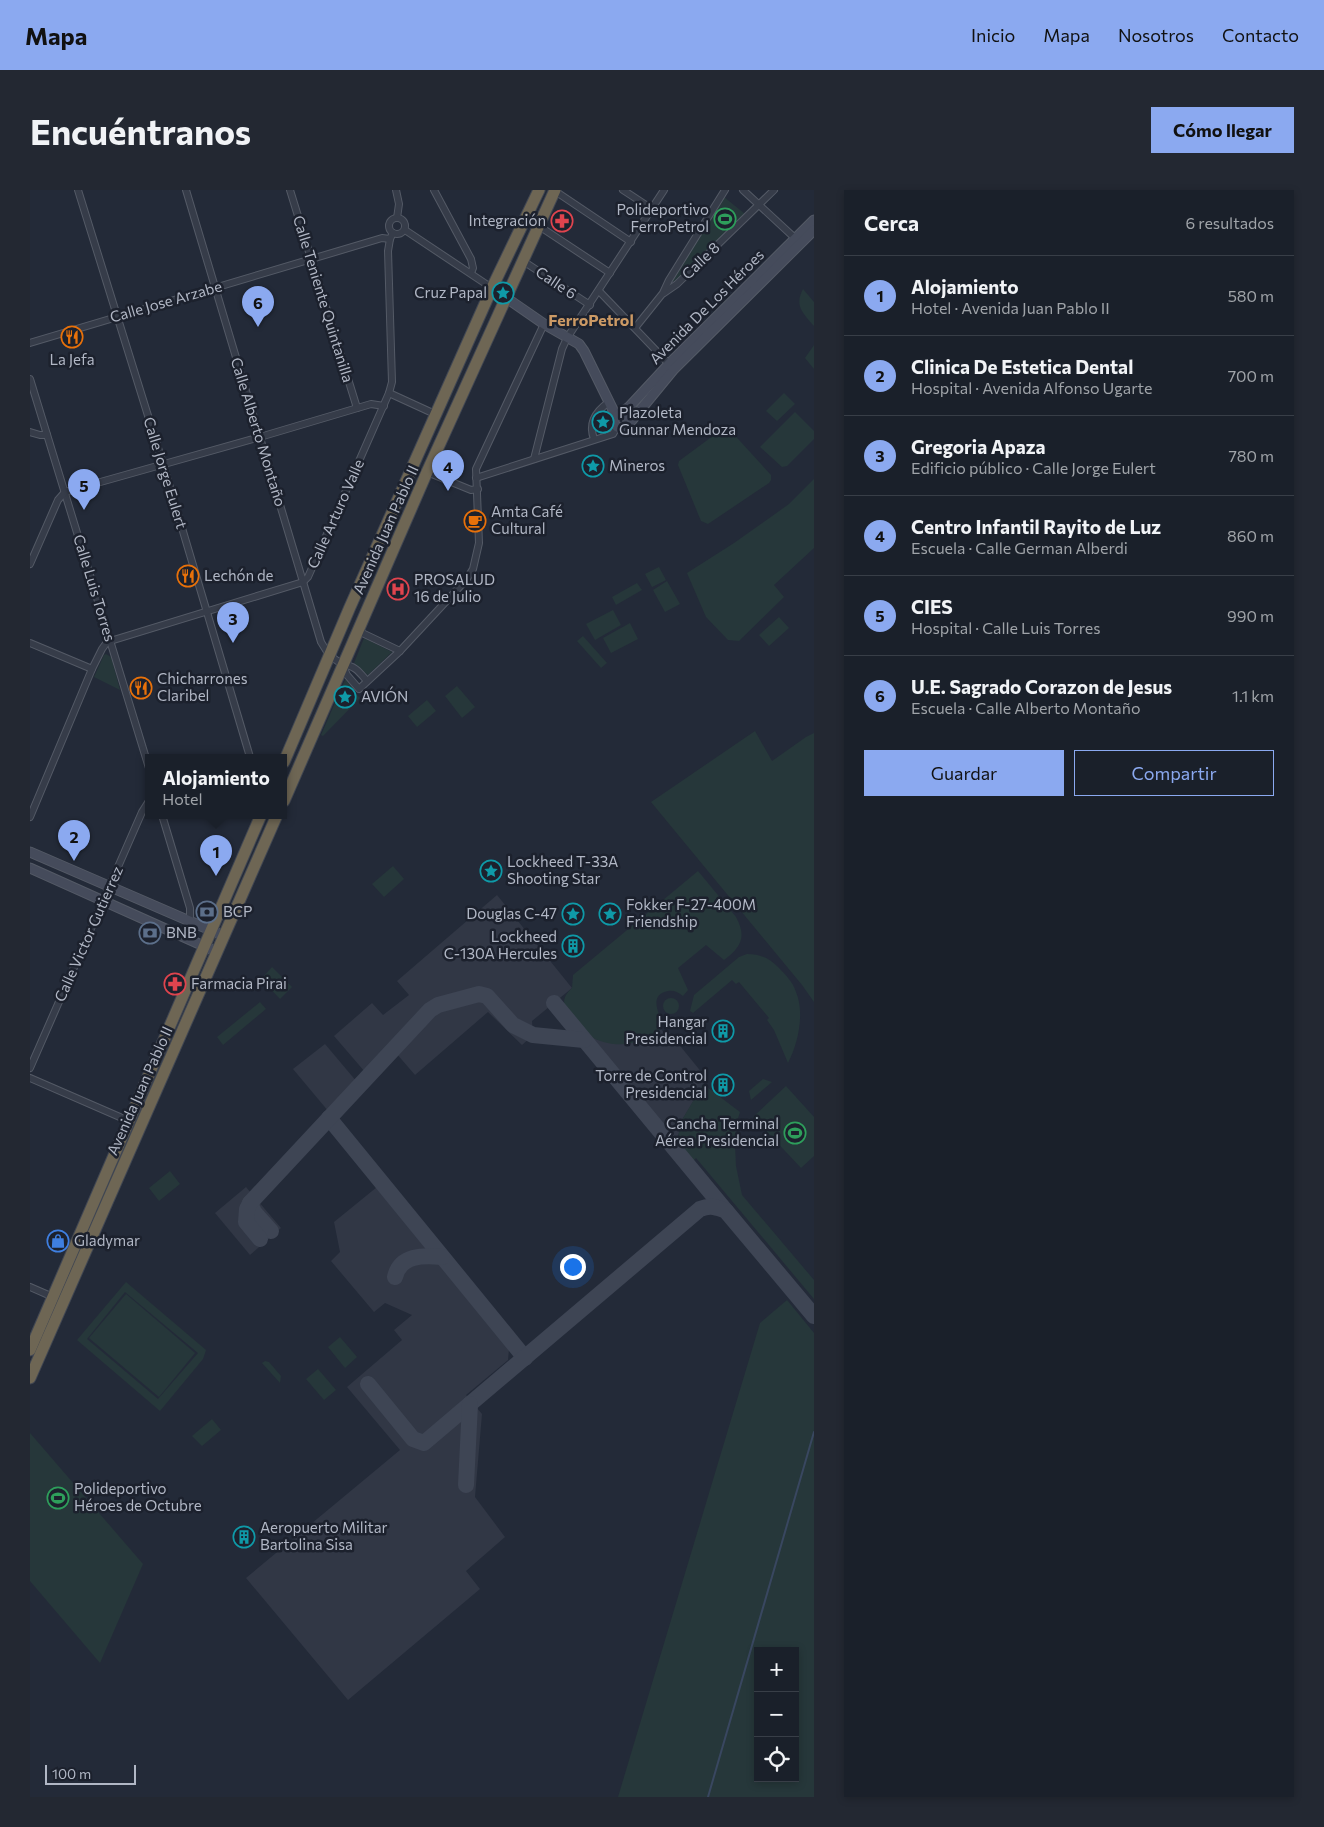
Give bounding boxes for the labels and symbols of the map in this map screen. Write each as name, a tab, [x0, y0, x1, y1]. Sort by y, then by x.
place label: Polideportivo FerroPetrol	[616, 200, 709, 235]
sports icon: Polideportivo FerroPetrol	[713, 207, 737, 231]
pharmacy icon: Integración	[550, 209, 574, 233]
place label: Integración	[469, 211, 546, 229]
street label: Calle Teniente Quintanilla	[290, 213, 358, 384]
street label: Calle 8	[678, 238, 723, 283]
street label: Avenida De Los Héroes	[645, 245, 767, 367]
street label: Calle 6	[533, 262, 581, 302]
street label: Calle Jose Arzabe	[108, 276, 224, 326]
place icon: Cruz Papal	[491, 281, 515, 305]
place label: Cruz Papal	[414, 283, 487, 301]
pin: 6	[242, 286, 274, 327]
district label: FerroPetrol	[548, 310, 634, 329]
restaurant icon: La Jefa	[60, 325, 84, 349]
place label: La Jefa	[49, 350, 95, 368]
street label: Calle Alberto Montaño	[228, 355, 290, 508]
place label: Plazoleta Gunnar Mendoza	[619, 403, 736, 438]
place icon: Plazoleta Gunnar Mendoza	[591, 410, 615, 434]
street label: Calle Jorge Eulert	[140, 415, 191, 531]
pin: 4	[432, 450, 464, 491]
place icon: Mineros	[581, 454, 605, 478]
street label: Calle Arturo Valle	[303, 456, 367, 571]
place label: Mineros	[609, 456, 665, 474]
street label: Avenida Juan Pablo II	[349, 462, 422, 597]
pin: 5	[68, 469, 100, 510]
place label: Amta Café Cultural	[491, 502, 563, 537]
cafe icon: Amta Café Cultural	[463, 509, 487, 533]
street label: Calle Luis Torres	[70, 532, 120, 644]
restaurant icon: Lechón de	[176, 564, 200, 588]
place label: Lechón de	[204, 566, 274, 584]
place label: PROSALUD 16 de Julio	[414, 570, 495, 605]
hospital icon: PROSALUD 16 de Julio	[386, 577, 410, 601]
pin: 3	[217, 602, 249, 643]
place label: Chicharrones Claribel	[157, 669, 248, 704]
restaurant icon: Chicharrones Claribel	[129, 676, 153, 700]
place icon: AVIÓN	[333, 685, 357, 709]
place label: AVIÓN	[361, 686, 408, 705]
pin: 2	[58, 820, 90, 861]
pin: 1	[200, 835, 232, 876]
place label: Lockheed T-33A Shooting Star	[507, 852, 618, 887]
place icon: Lockheed T-33A Shooting Star	[479, 859, 503, 883]
street label: Calle Victor Gutierrez	[50, 863, 126, 1004]
place label: Fokker F-27-400M Friendship	[626, 895, 756, 930]
bank icon: BCP	[195, 900, 219, 924]
place label: BCP	[223, 902, 252, 920]
place icon: Douglas C-47	[561, 902, 585, 926]
place icon: Fokker F-27-400M Friendship	[598, 902, 622, 926]
place label: Douglas C-47	[466, 904, 557, 922]
bank icon: BNB	[138, 921, 162, 945]
place label: BNB	[166, 923, 197, 941]
place label: Lockheed C-130A Hercules	[444, 927, 557, 962]
building icon: Lockheed C-130A Hercules	[561, 934, 585, 958]
pharmacy icon: Farmacia Pirai	[163, 972, 187, 996]
place label: Farmacia Pirai	[191, 974, 287, 992]
place label: Hangar Presidencial	[625, 1012, 707, 1047]
building icon: Hangar Presidencial	[711, 1019, 735, 1043]
street label: Avenida Juan Pablo II	[103, 1023, 176, 1158]
place label: Torre de Control Presidencial	[595, 1066, 707, 1101]
building icon: Torre de Control Presidencial	[711, 1073, 735, 1097]
place label: Cancha Terminal Aérea Presidencial	[655, 1114, 779, 1149]
sports icon: Cancha Terminal Aérea Presidencial	[783, 1121, 807, 1145]
shop icon: Gladymar	[46, 1229, 70, 1253]
place label: Gladymar	[74, 1231, 140, 1249]
your location	[560, 1254, 586, 1280]
place label: Polideportivo Héroes de Octubre	[74, 1479, 202, 1514]
sports icon: Polideportivo Héroes de Octubre	[46, 1486, 70, 1510]
place label: Aeropuerto Militar Bartolina Sisa	[260, 1518, 388, 1553]
building icon: Aeropuerto Militar Bartolina Sisa	[232, 1525, 256, 1549]
scale bar	[45, 1762, 136, 1785]

